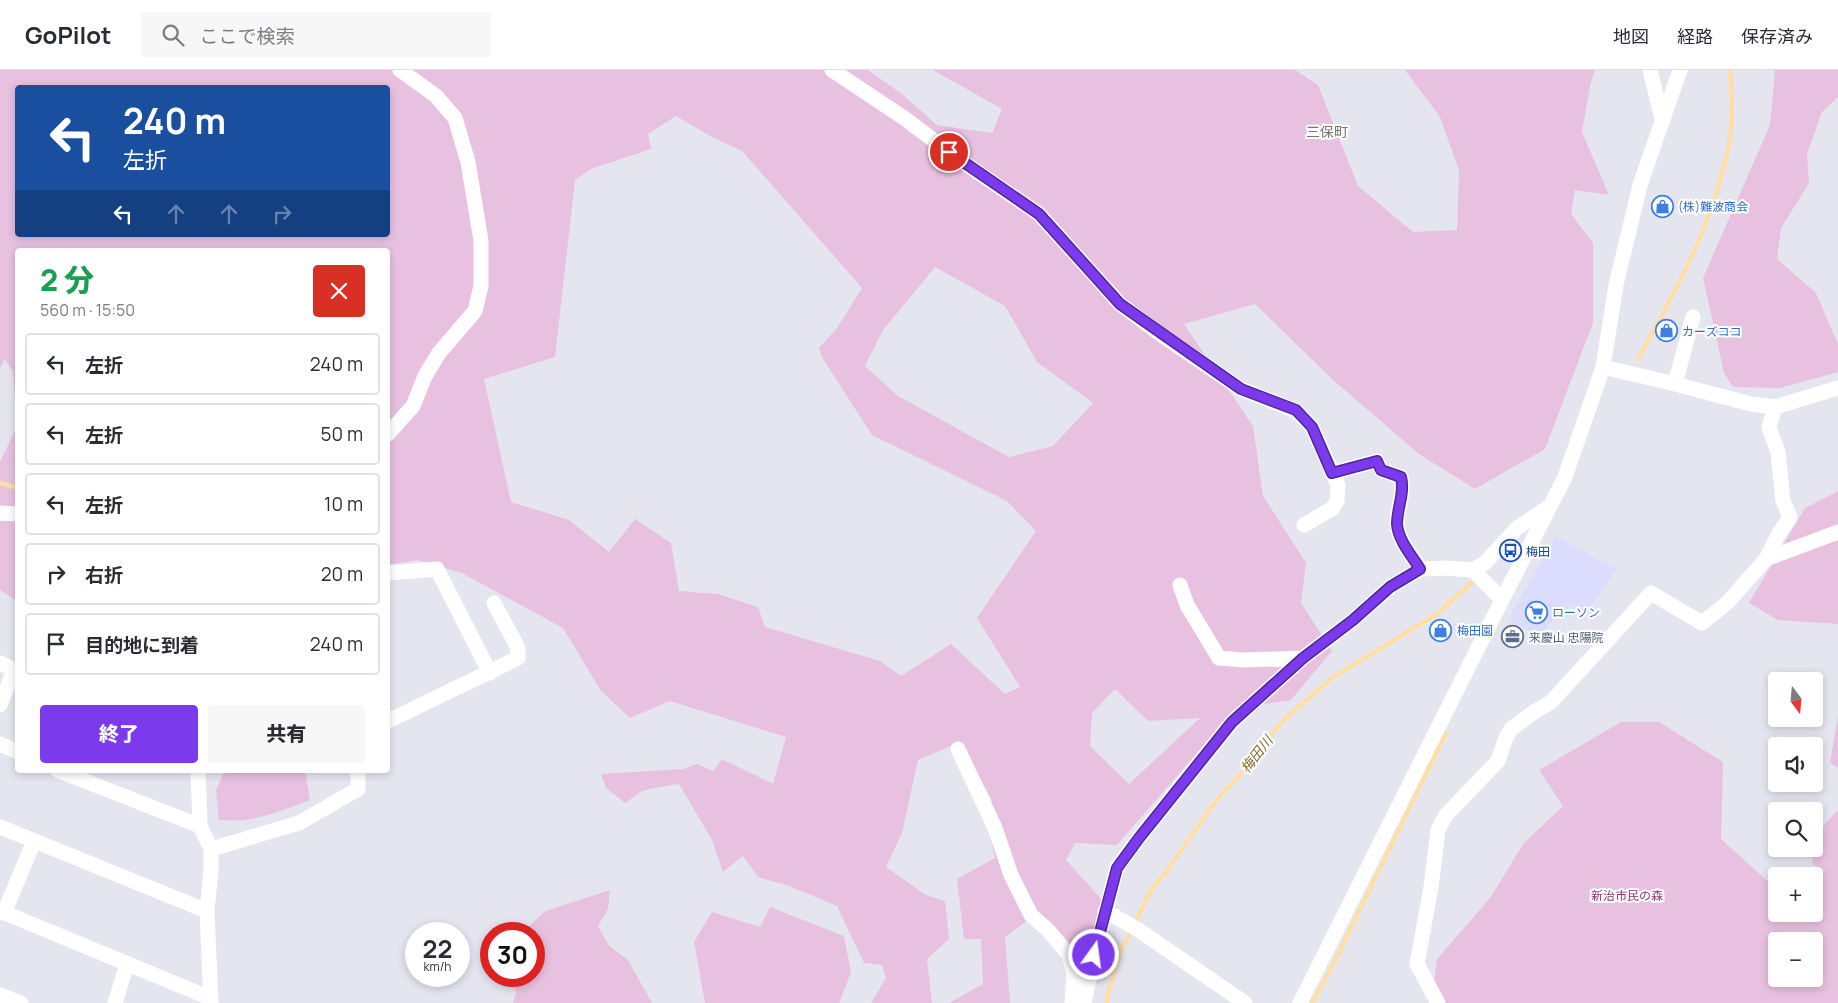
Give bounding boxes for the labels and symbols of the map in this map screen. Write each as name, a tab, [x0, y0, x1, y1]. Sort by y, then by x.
district label: 三保町	[1306, 122, 1348, 141]
pin	[928, 131, 970, 173]
shop icon: (株)難波商会	[1650, 194, 1674, 218]
place label: (株)難波商会	[1678, 198, 1748, 215]
shop icon: カーズココ	[1654, 319, 1678, 343]
place label: カーズココ	[1682, 323, 1741, 340]
bus stop icon: 梅田	[1498, 539, 1522, 563]
place label: 梅田	[1526, 543, 1550, 560]
supermarket icon: ローソン	[1524, 600, 1548, 624]
place label: ローソン	[1552, 604, 1600, 621]
shop icon: 梅田園	[1429, 618, 1453, 642]
place label: 梅田園	[1457, 622, 1493, 639]
office icon: 来慶山 忠陽院	[1501, 625, 1525, 649]
place label: 来慶山 忠陽院	[1529, 629, 1603, 646]
north arrow	[1768, 672, 1822, 728]
water label: 梅田川	[1236, 730, 1278, 776]
park label: 新治市民の森	[1591, 887, 1663, 904]
speed limit sign: 30	[480, 922, 545, 987]
position arrow	[1067, 928, 1119, 980]

